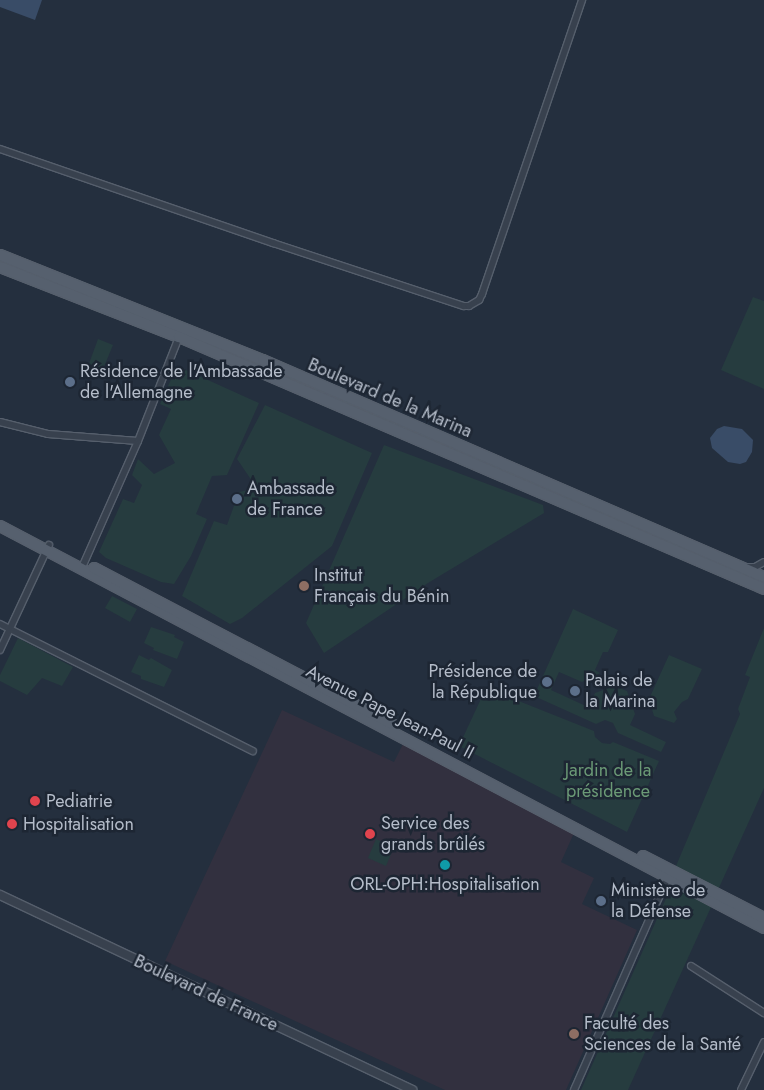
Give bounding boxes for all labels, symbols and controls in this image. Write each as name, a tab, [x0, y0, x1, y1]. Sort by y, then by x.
street label: Boulevard de la Marina	[305, 354, 475, 442]
place label: Résidence de l'Ambassade de l'Allemagne	[80, 361, 283, 404]
marker: Résidence de l'Ambassade de l'Allemagne	[64, 376, 76, 388]
place label: Ambassade de France	[247, 478, 335, 520]
marker: Ambassade de France	[231, 493, 243, 505]
place label: Institut Français du Bénin	[314, 565, 450, 608]
marker: Institut Français du Bénin	[298, 580, 310, 592]
street label: Avenue Pape Jean-Paul II	[302, 660, 478, 764]
place label: Présidence de la République	[429, 661, 537, 704]
place label: Palais de la Marina	[585, 670, 655, 712]
marker: Présidence de la République	[541, 676, 553, 688]
marker: Palais de la Marina	[569, 685, 581, 697]
park label: Jardin de la présidence	[565, 760, 651, 802]
place label: Pediatrie	[46, 790, 113, 812]
marker: Pediatrie	[28, 794, 42, 808]
place label: Hospitalisation	[23, 813, 134, 835]
place label: Service des grands brûlés	[381, 813, 485, 856]
marker: Hospitalisation	[5, 817, 19, 831]
marker: Service des grands brûlés	[363, 827, 377, 841]
marker: ORL-OPH:Hospitalisation	[439, 859, 451, 871]
place label: ORL-OPH:Hospitalisation	[350, 873, 540, 895]
place label: Ministère de la Défense	[611, 880, 705, 922]
marker: Ministère de la Défense	[595, 895, 607, 907]
street label: Boulevard de France	[130, 950, 282, 1036]
place label: Faculté des Sciences de la Santé	[584, 1013, 741, 1056]
marker: Faculté des Sciences de la Santé	[568, 1028, 580, 1040]

